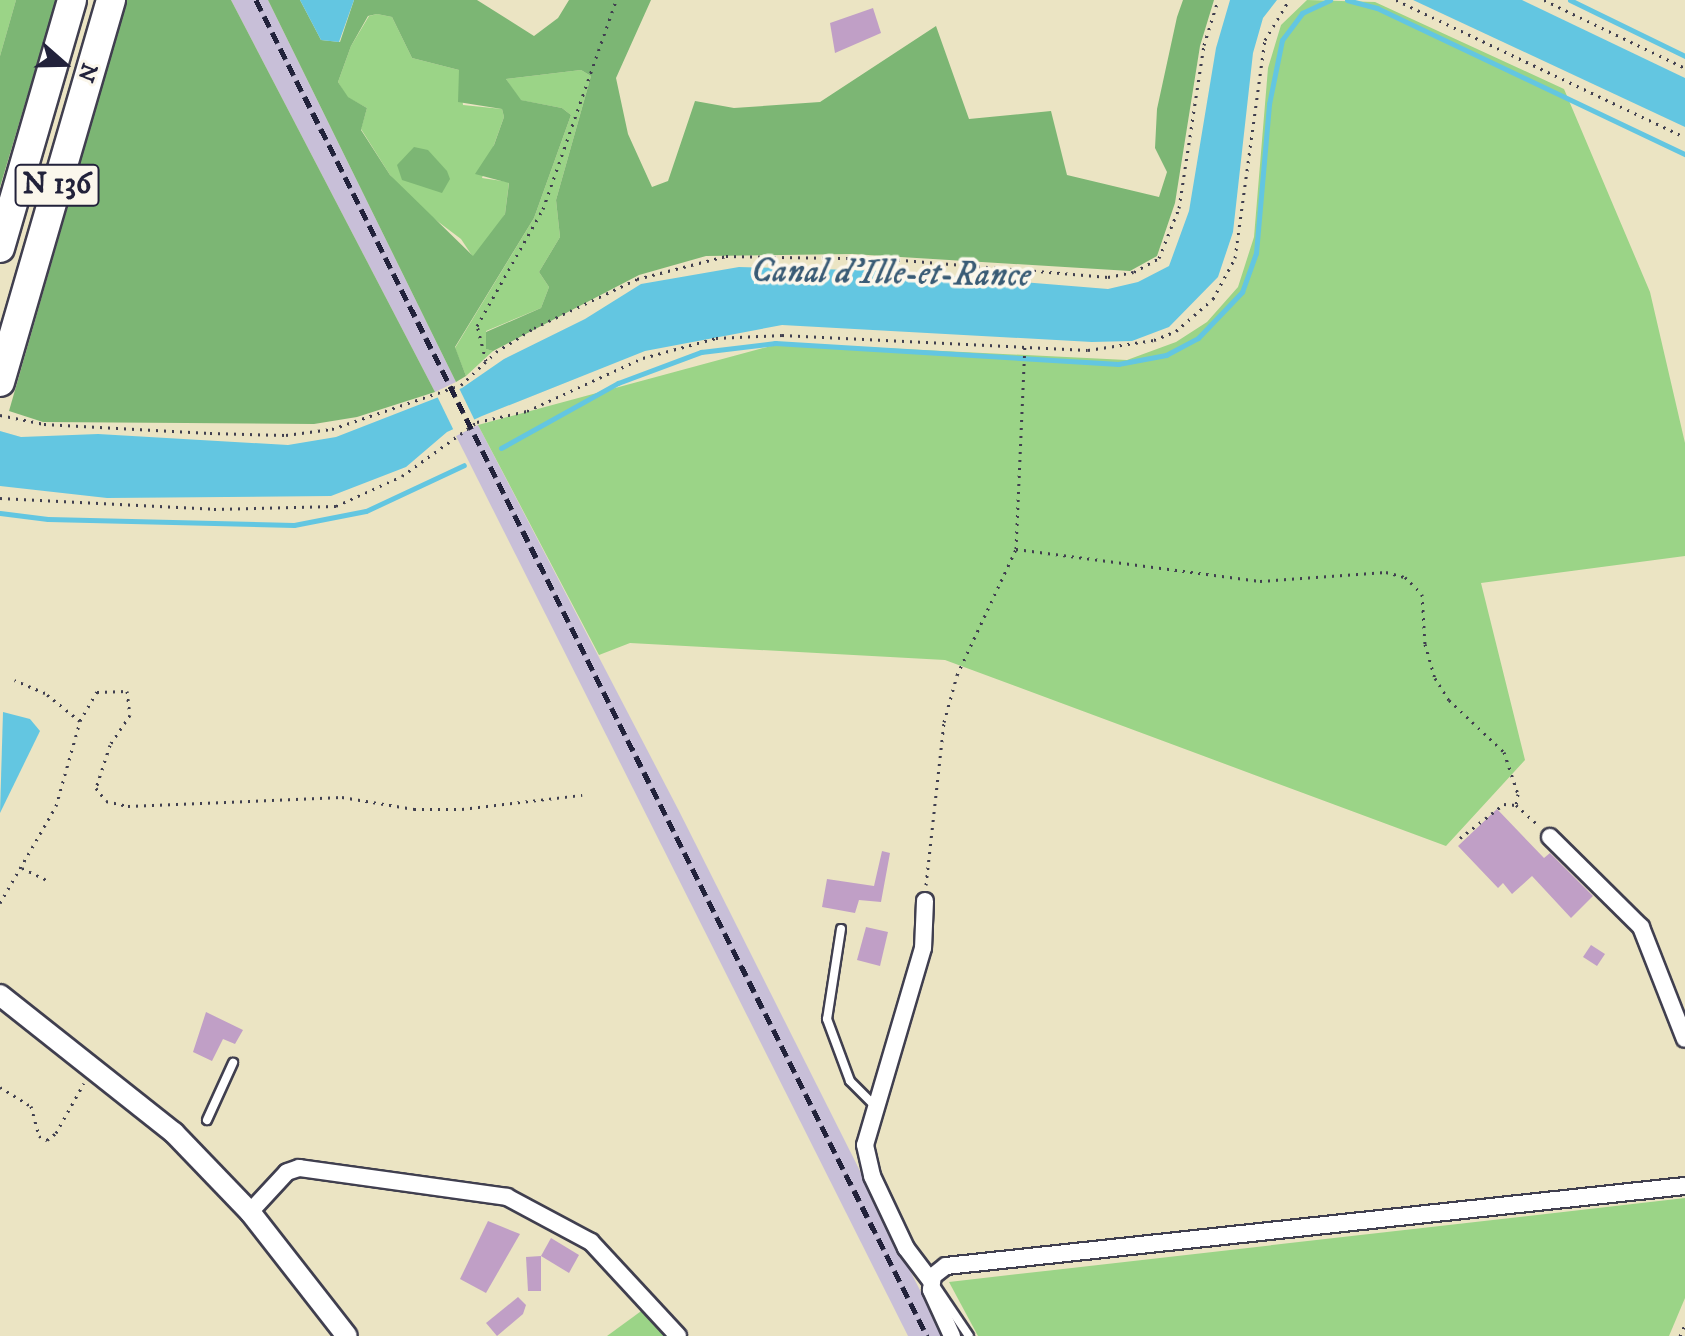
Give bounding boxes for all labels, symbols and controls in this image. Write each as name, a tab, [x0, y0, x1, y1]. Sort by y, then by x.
north arrow	[24, 24, 104, 104]
text: N	[71, 59, 103, 85]
road number: N 136	[13, 159, 101, 211]
water label: Canal d'Ille-et-Rance	[751, 251, 1031, 297]

